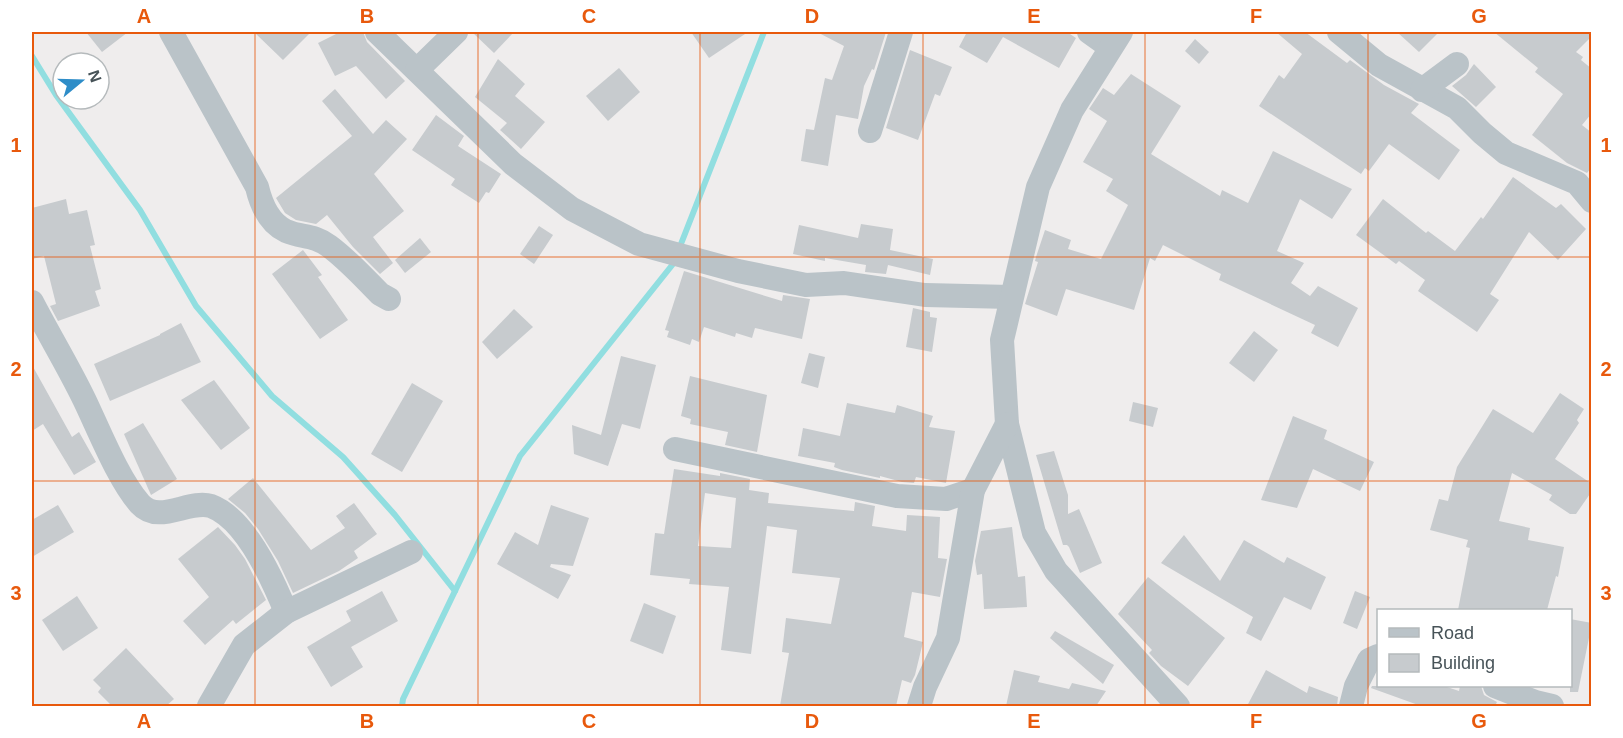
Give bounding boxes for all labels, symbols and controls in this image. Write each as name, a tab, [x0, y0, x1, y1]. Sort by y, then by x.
text: A	[137, 5, 151, 27]
text: B	[360, 5, 374, 27]
text: C	[582, 5, 596, 27]
text: D	[805, 5, 819, 27]
text: E	[1027, 5, 1041, 27]
text: F	[1250, 5, 1262, 27]
text: G	[1471, 5, 1487, 27]
north arrow	[51, 51, 111, 111]
text: N	[85, 68, 105, 85]
text: 1	[10, 134, 22, 156]
text: 1	[1600, 134, 1612, 156]
text: 2	[10, 358, 22, 380]
text: 2	[1600, 358, 1612, 380]
text: 3	[10, 582, 22, 604]
text: 3	[1600, 582, 1612, 604]
legend	[1377, 609, 1572, 687]
text: Road	[1431, 623, 1474, 643]
text: Building	[1431, 653, 1495, 673]
text: A	[137, 710, 151, 732]
text: B	[360, 710, 374, 732]
text: C	[582, 710, 596, 732]
text: D	[805, 710, 819, 732]
text: E	[1027, 710, 1041, 732]
text: F	[1250, 710, 1262, 732]
text: G	[1471, 710, 1487, 732]

